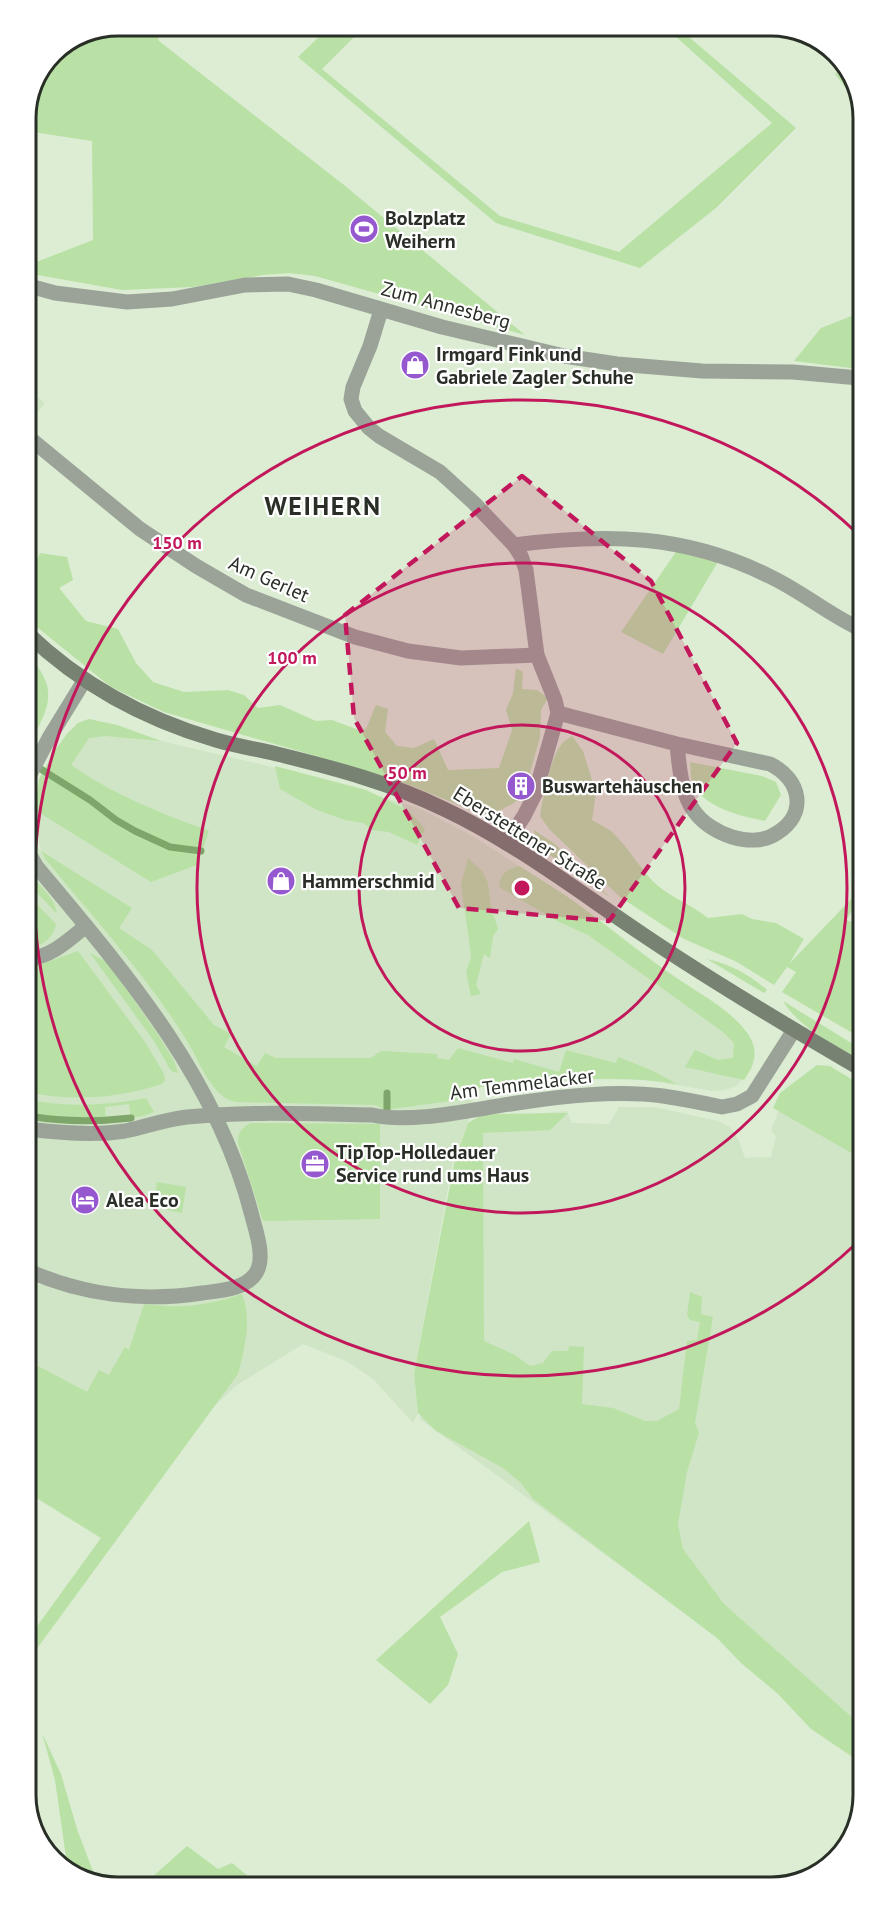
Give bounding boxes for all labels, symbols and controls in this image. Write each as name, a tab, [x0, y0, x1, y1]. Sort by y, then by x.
place label: Bolzplatz Weihern	[385, 205, 465, 254]
sports icon: Bolzplatz Weihern	[348, 213, 380, 245]
street label: Zum Annesberg	[378, 275, 514, 335]
place label: Irmgard Fink und Gabriele Zagler Schuhe	[436, 341, 634, 390]
shop icon: Irmgard Fink und Gabriele Zagler Schuhe	[399, 349, 431, 381]
district label: WEIHERN	[264, 489, 382, 522]
text: 150 m	[152, 531, 202, 554]
street label: Am Gerlet	[225, 550, 313, 608]
text: 100 m	[267, 646, 317, 669]
text: 50 m	[387, 761, 427, 784]
building icon: Buswartehäuschen	[505, 770, 537, 802]
place label: Buswartehäuschen	[542, 773, 703, 799]
street label: Eberstettener Straße	[448, 780, 612, 896]
shop icon: Hammerschmid	[265, 865, 297, 897]
place label: Hammerschmid	[302, 868, 435, 894]
centre of rings	[512, 878, 532, 898]
street label: Am Temmelacker	[448, 1062, 596, 1106]
place label: TipTop-Holledauer Service rund ums Haus	[336, 1139, 529, 1188]
office icon: TipTop-Holledauer Service rund ums Haus	[299, 1148, 331, 1180]
hotel icon: Alea Eco	[69, 1184, 101, 1216]
place label: Alea Eco	[106, 1187, 179, 1213]

